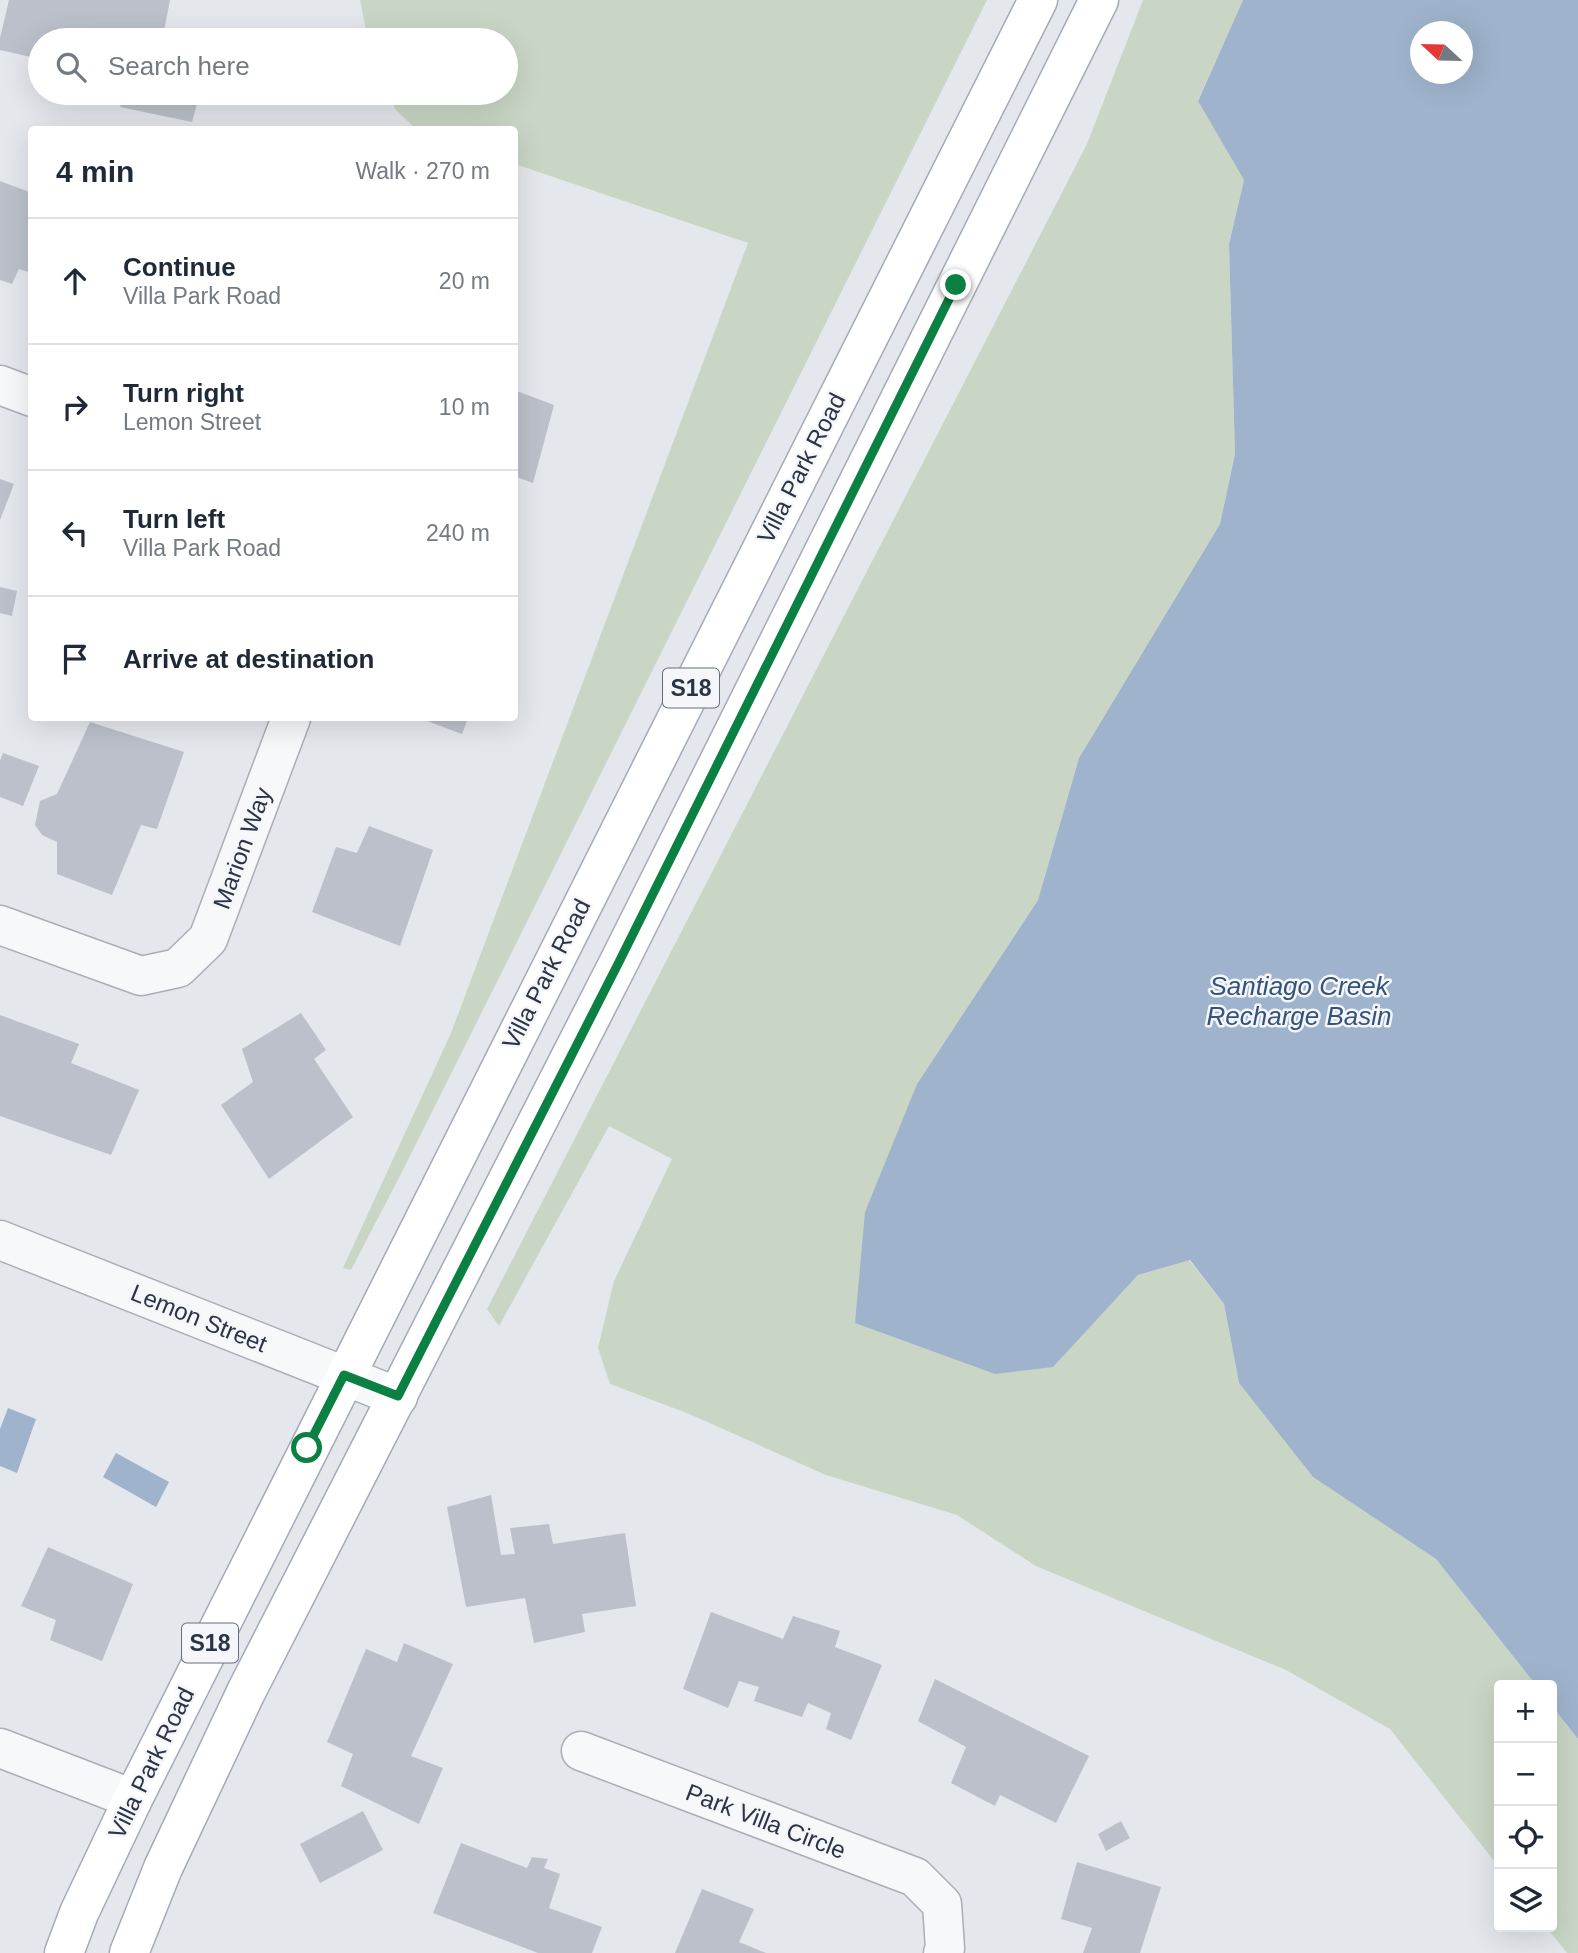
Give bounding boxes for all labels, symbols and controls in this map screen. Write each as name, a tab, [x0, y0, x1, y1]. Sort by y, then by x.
north arrow	[1410, 21, 1473, 84]
search box	[28, 28, 518, 105]
icon: search	[52, 48, 90, 86]
text: Search here	[108, 51, 250, 81]
text: 4 min	[56, 155, 134, 188]
text: Walk · 270 m	[355, 158, 490, 184]
text: Continue	[123, 252, 236, 282]
icon: ahead	[56, 262, 94, 300]
text: 20 m	[439, 268, 490, 294]
route end	[940, 269, 971, 300]
text: Villa Park Road	[123, 283, 281, 309]
text: Turn right	[123, 378, 244, 408]
icon: right	[56, 388, 94, 426]
street label: Villa Park Road	[752, 388, 850, 548]
text: 10 m	[439, 394, 490, 420]
text: Lemon Street	[123, 409, 261, 435]
text: Turn left	[123, 504, 225, 534]
icon: left	[56, 514, 94, 552]
text: 240 m	[426, 520, 490, 546]
text: Villa Park Road	[123, 535, 281, 561]
icon: arrive	[56, 640, 94, 678]
text: Arrive at destination	[123, 644, 374, 674]
road number: S18	[663, 668, 719, 708]
street label: Marion Way	[208, 784, 276, 912]
street label: Villa Park Road	[497, 894, 595, 1054]
water label: Santiago Creek Recharge Basin	[1207, 971, 1392, 1031]
street label: Lemon Street	[127, 1278, 271, 1358]
route start	[291, 1432, 322, 1463]
road number: S18	[182, 1624, 238, 1662]
map controls	[1494, 1680, 1557, 1932]
button: +	[1494, 1680, 1557, 1743]
street label: Villa Park Road	[103, 1683, 199, 1843]
button: −	[1494, 1743, 1557, 1806]
street label: Park Villa Circle	[682, 1778, 850, 1864]
button: locate	[1494, 1806, 1557, 1869]
button: layers	[1494, 1869, 1557, 1932]

